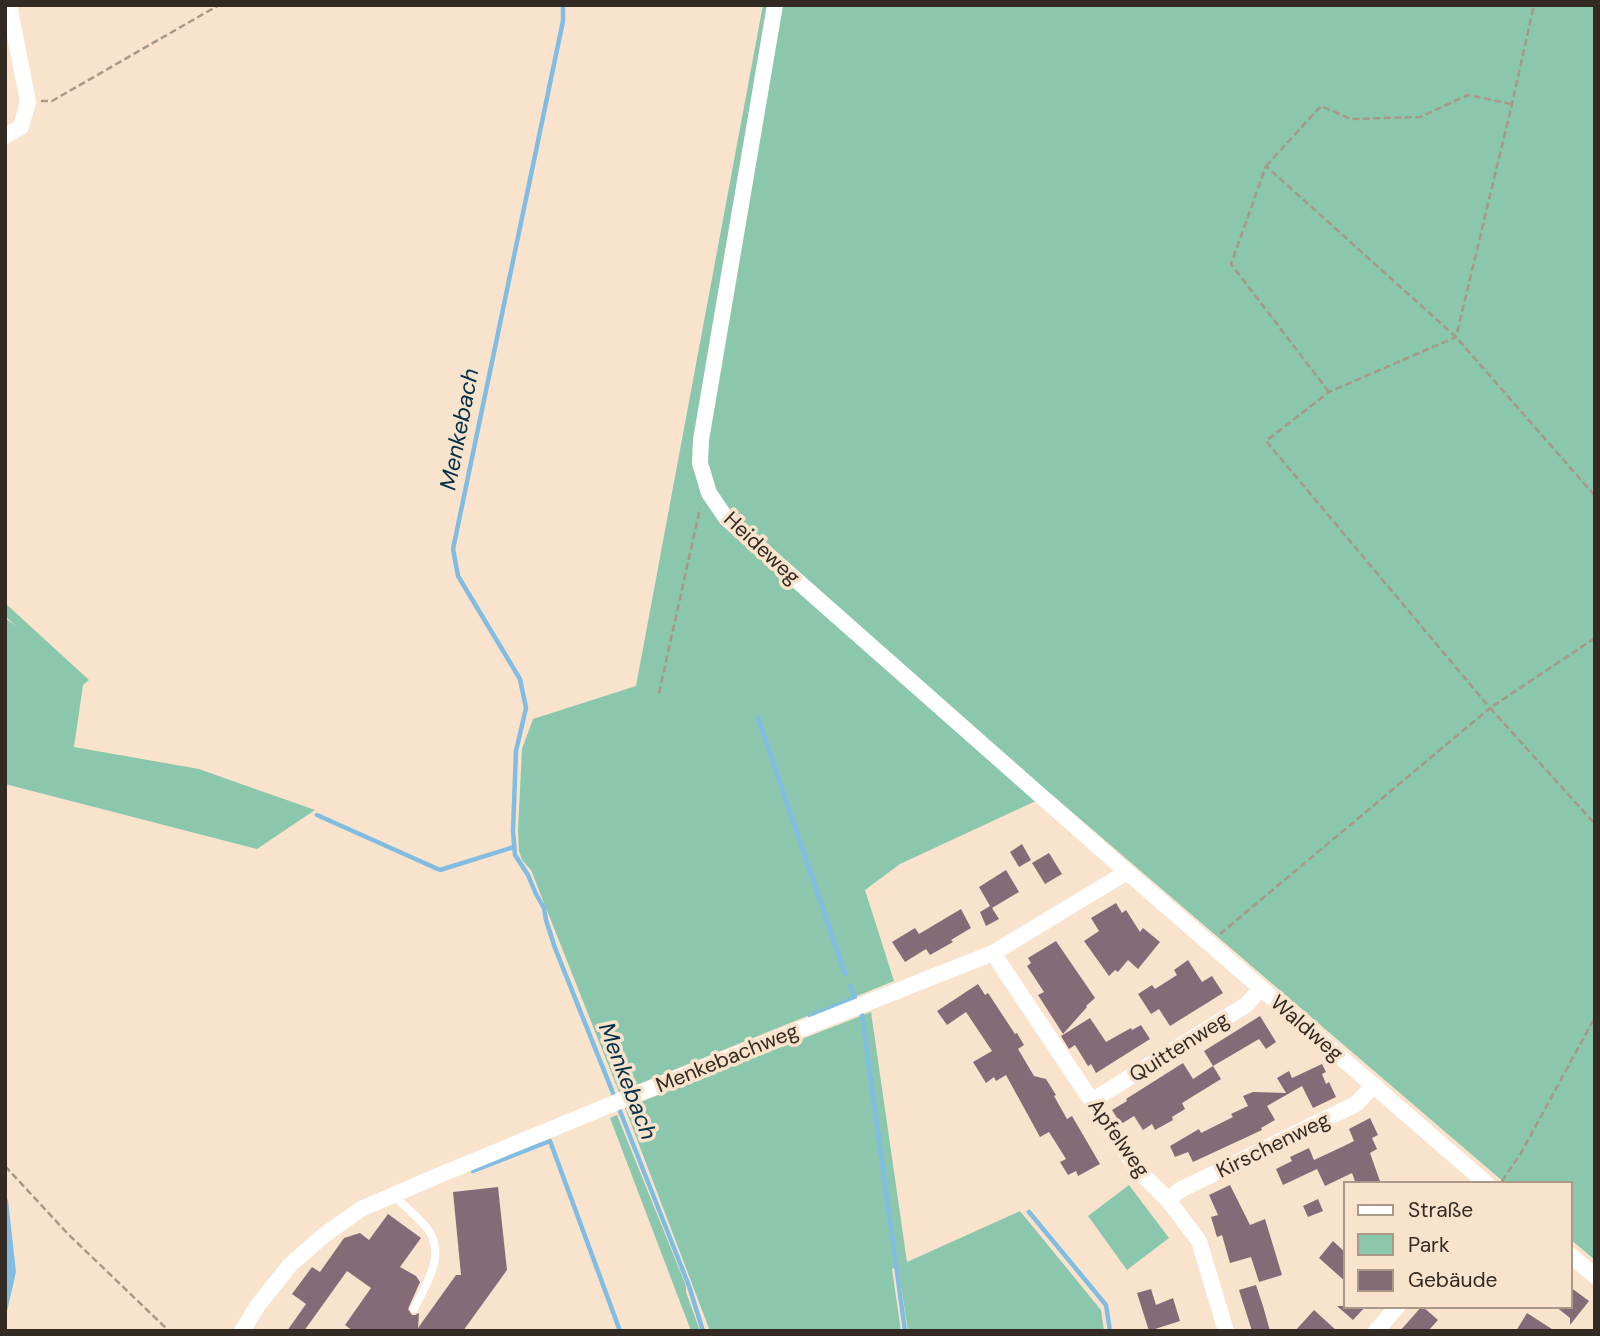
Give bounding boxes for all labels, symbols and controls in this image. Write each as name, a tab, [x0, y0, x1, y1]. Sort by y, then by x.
water label: Menkebach	[432, 366, 486, 492]
street label: Heideweg	[718, 505, 807, 591]
street label: Waldweg	[1265, 989, 1350, 1068]
street label: Quittenweg	[1124, 1005, 1234, 1089]
street label: Menkebachweg	[652, 1017, 803, 1099]
water label: Menkebach	[592, 1018, 664, 1144]
street label: Apfelweg	[1082, 1093, 1156, 1183]
street label: Kirschenweg	[1212, 1105, 1335, 1185]
legend	[1344, 1182, 1572, 1308]
text: Straße	[1408, 1196, 1473, 1224]
text: Park	[1408, 1231, 1450, 1259]
text: Gebäude	[1408, 1266, 1498, 1294]

